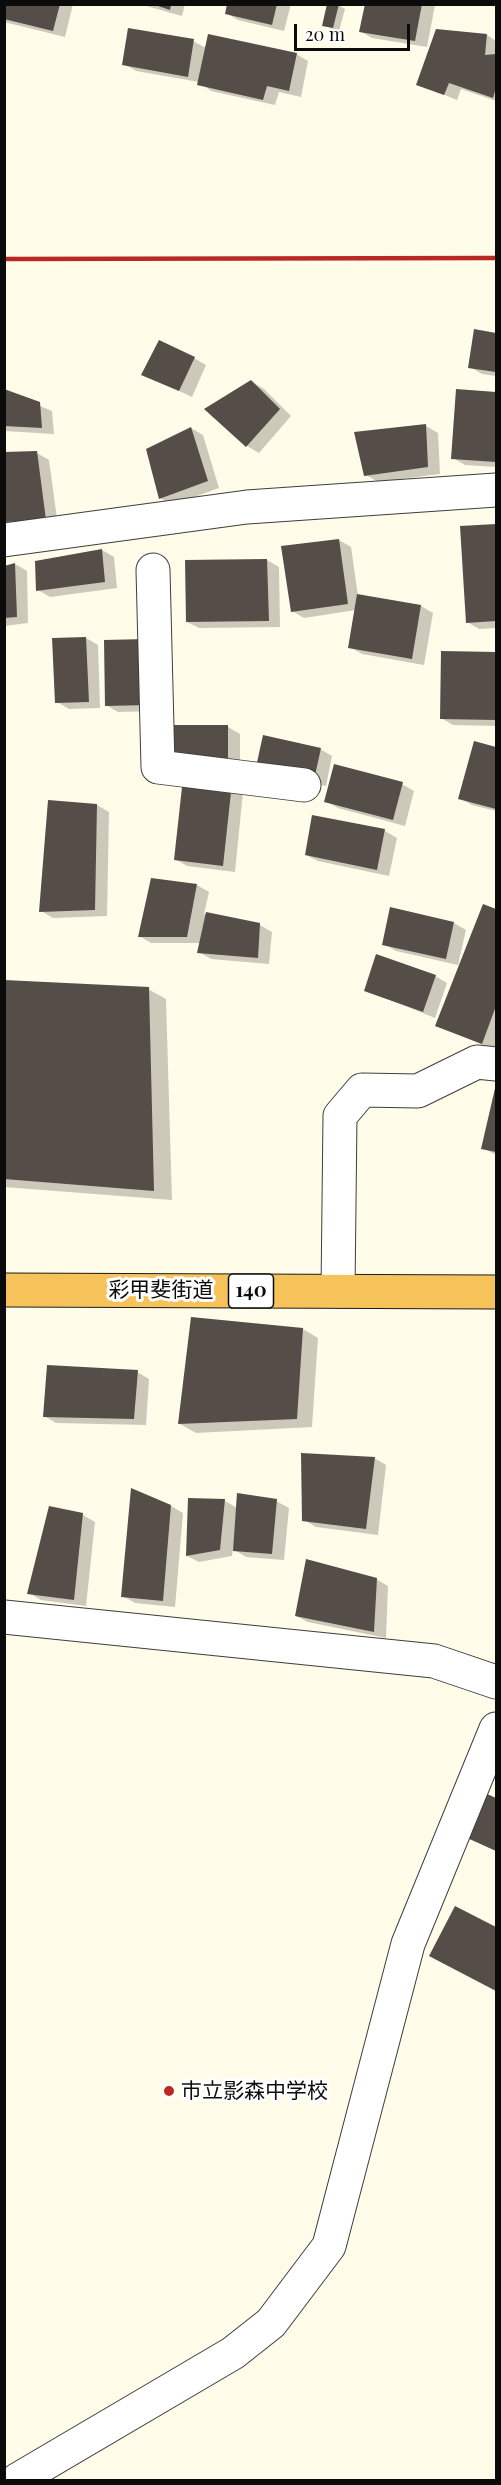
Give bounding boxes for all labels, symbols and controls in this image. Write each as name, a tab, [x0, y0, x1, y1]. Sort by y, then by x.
scale bar	[297, 12, 412, 50]
text: 20 m	[305, 22, 345, 46]
road number: 140	[228, 1274, 274, 1308]
street label: 彩甲斐街道	[109, 1277, 213, 1303]
place label: 市立影森中学校	[181, 2078, 328, 2104]
marker: 市立影森中学校	[162, 2084, 176, 2098]

